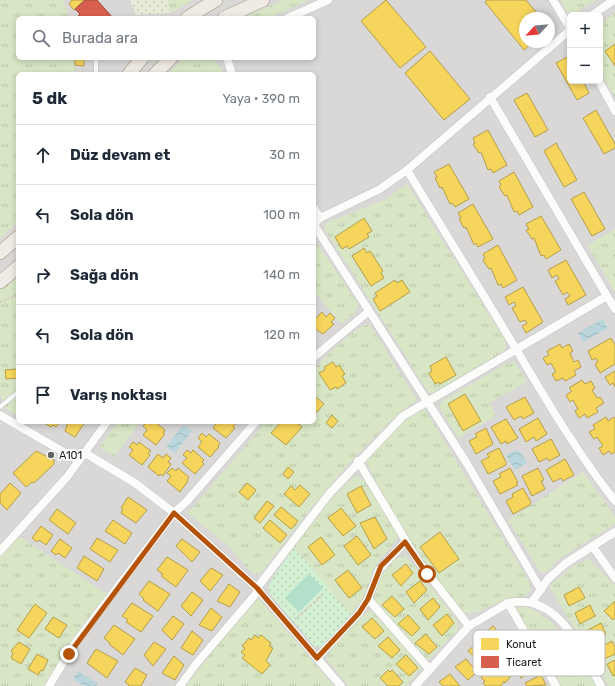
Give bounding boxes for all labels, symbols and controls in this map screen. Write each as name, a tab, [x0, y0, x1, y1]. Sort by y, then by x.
north arrow	[519, 12, 555, 48]
map controls	[567, 12, 603, 84]
button: +	[567, 12, 603, 48]
search box	[16, 16, 316, 60]
icon: search	[30, 27, 52, 49]
text: Burada ara	[62, 29, 138, 47]
button: −	[567, 48, 603, 84]
text: 5 dk	[32, 88, 67, 108]
text: Yaya · 390 m	[223, 91, 300, 106]
icon: ahead	[32, 144, 54, 166]
text: Düz devam et	[70, 146, 170, 164]
text: 30 m	[269, 147, 300, 162]
icon: left	[32, 204, 54, 226]
text: Sola dön	[70, 206, 134, 224]
text: 100 m	[263, 207, 300, 222]
icon: right	[32, 264, 54, 286]
text: Sağa dön	[70, 266, 139, 284]
text: 140 m	[263, 267, 300, 282]
icon: left	[32, 324, 54, 346]
text: Sola dön	[70, 326, 134, 344]
text: 120 m	[264, 327, 300, 342]
icon: arrive	[32, 384, 54, 406]
text: Varış noktası	[70, 386, 167, 404]
place label: A101	[59, 449, 82, 462]
marker: A101	[46, 450, 56, 460]
route start	[418, 565, 436, 583]
legend	[473, 630, 605, 676]
text: Konut	[506, 638, 537, 651]
route end	[60, 645, 78, 663]
text: Ticaret	[506, 656, 542, 669]

